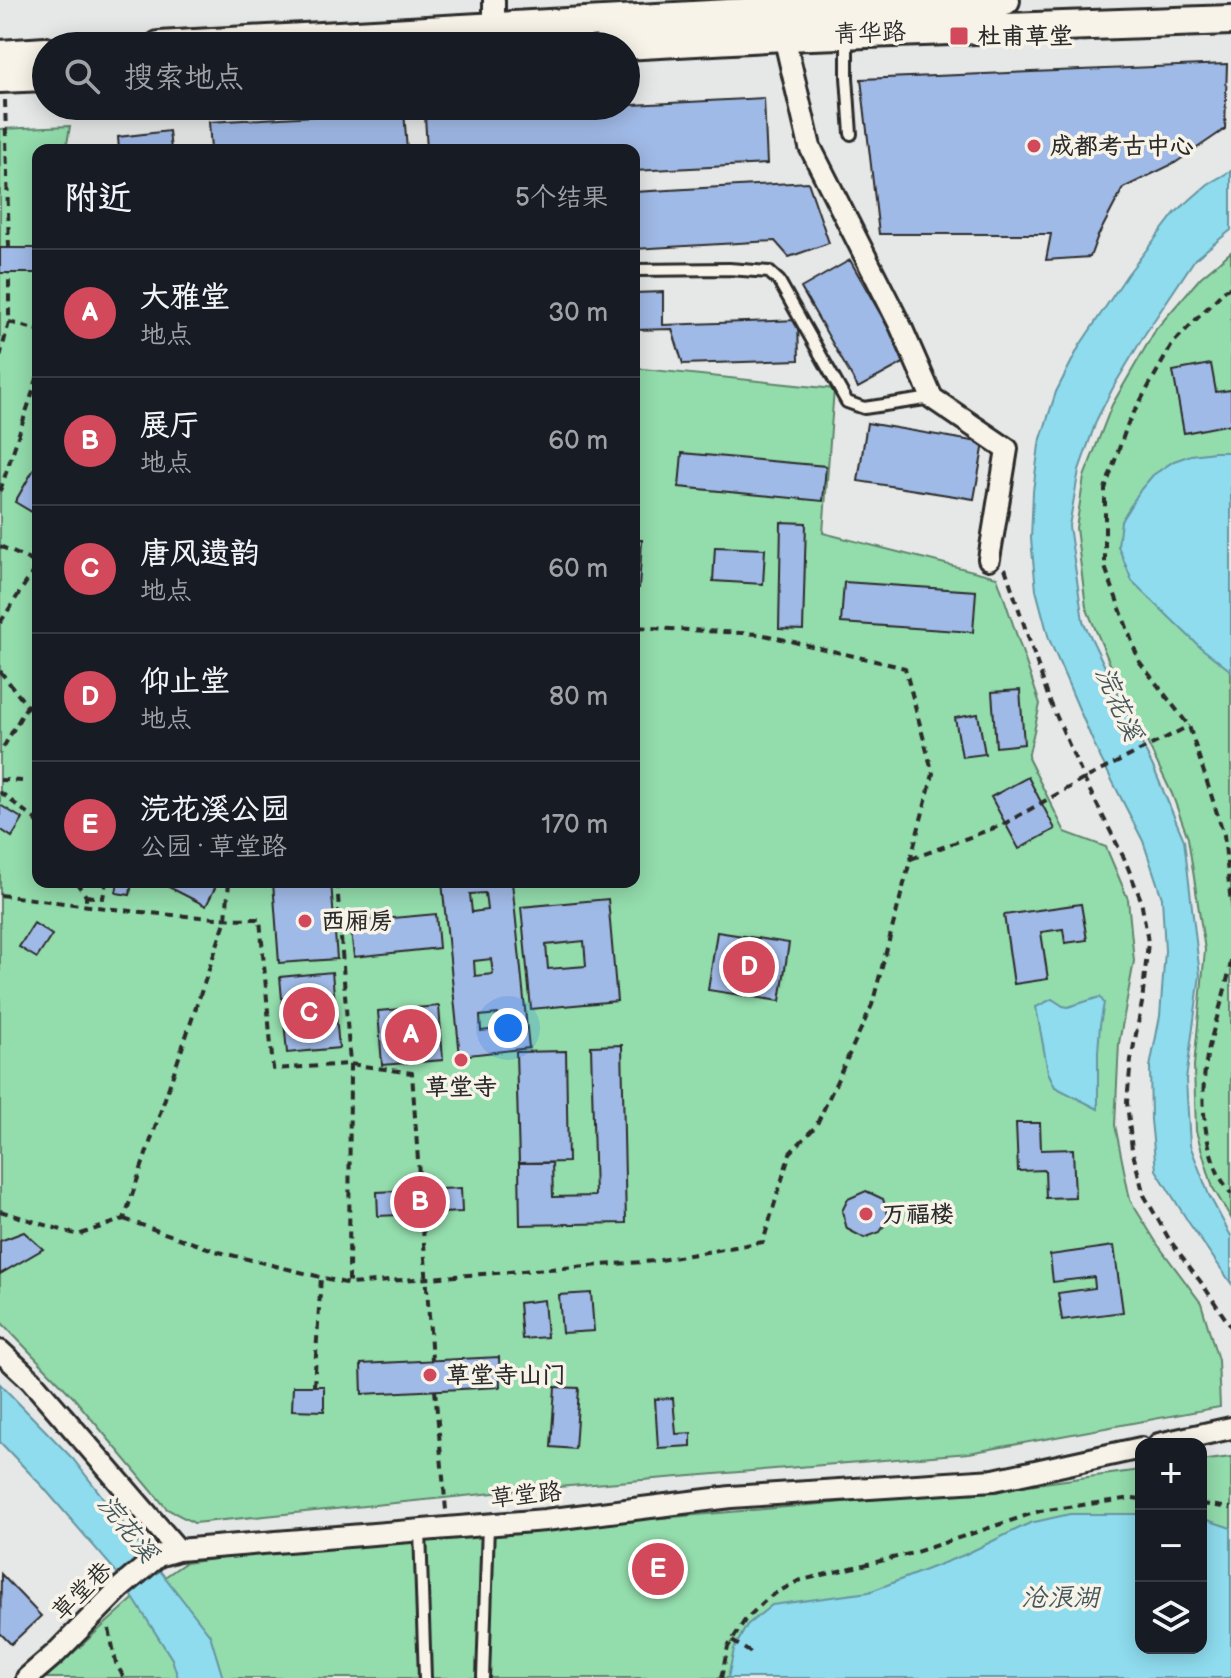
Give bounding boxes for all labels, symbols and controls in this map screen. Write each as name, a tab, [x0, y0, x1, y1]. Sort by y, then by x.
street label: 青华路	[834, 17, 906, 49]
place label: 杜甫草堂	[977, 22, 1073, 51]
marker: 杜甫草堂	[948, 25, 970, 47]
search box	[32, 32, 640, 120]
icon: search	[60, 54, 104, 98]
text: 搜索地点	[124, 60, 244, 96]
place label: 成都考古中心	[1050, 132, 1194, 161]
marker: 成都考古中心	[1025, 137, 1043, 155]
text: 附近	[64, 178, 132, 219]
text: 5个结果	[515, 183, 608, 214]
text: 大雅堂	[140, 280, 230, 316]
text: A	[82, 298, 98, 329]
text: 30 m	[548, 298, 608, 329]
text: 地点	[140, 320, 192, 351]
text: 展厅	[140, 408, 200, 444]
text: B	[81, 426, 99, 457]
text: 60 m	[548, 426, 608, 457]
text: 地点	[140, 448, 192, 479]
text: 唐风遗韵	[140, 536, 260, 572]
text: C	[81, 554, 99, 585]
text: 60 m	[548, 554, 608, 585]
text: 地点	[140, 576, 192, 607]
water label: 浣花溪	[1088, 662, 1149, 748]
text: 仰止堂	[140, 664, 230, 700]
text: D	[81, 682, 99, 713]
text: 80 m	[549, 682, 608, 713]
text: 地点	[140, 704, 192, 735]
text: 浣花溪公园	[140, 792, 290, 828]
text: E	[82, 810, 98, 841]
text: 170 m	[541, 810, 608, 841]
text: 公园 · 草堂路	[140, 832, 287, 863]
place label: 西厢房	[321, 907, 393, 936]
marker: 西厢房	[296, 912, 314, 930]
pin: D	[723, 937, 775, 997]
pin: C	[283, 983, 335, 1043]
pin: A	[385, 1005, 437, 1065]
your location	[488, 1008, 528, 1048]
marker: 草堂寺	[452, 1051, 470, 1069]
place label: 草堂寺	[425, 1073, 497, 1102]
pin: B	[394, 1172, 446, 1232]
place label: 万福楼	[882, 1200, 954, 1229]
marker: 万福楼	[857, 1205, 875, 1223]
place label: 草堂寺山门	[446, 1361, 566, 1390]
marker: 草堂寺山门	[421, 1366, 439, 1384]
map controls	[1135, 1438, 1207, 1654]
button: +	[1135, 1438, 1207, 1510]
street label: 草堂路	[489, 1477, 563, 1513]
water label: 浣花溪	[90, 1489, 165, 1571]
button: −	[1135, 1510, 1207, 1582]
pin: E	[632, 1539, 684, 1599]
street label: 草堂巷	[46, 1556, 118, 1626]
button: layers	[1135, 1582, 1207, 1654]
water label: 沧浪湖	[1021, 1583, 1102, 1614]

